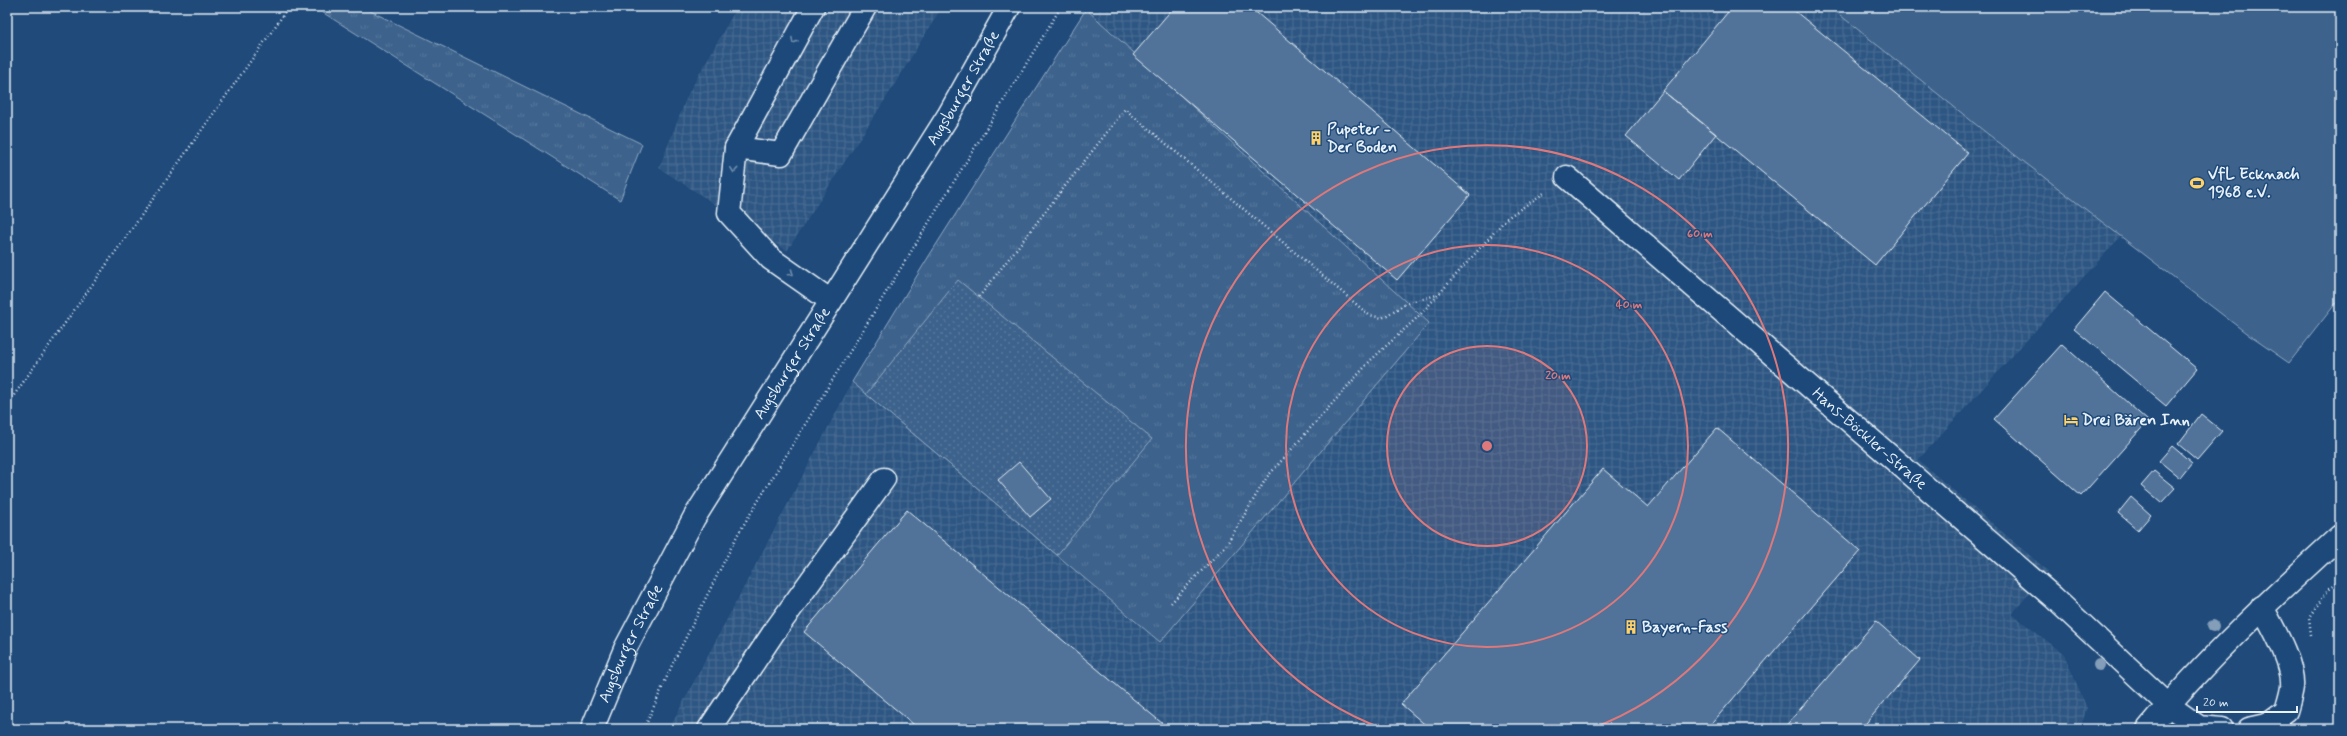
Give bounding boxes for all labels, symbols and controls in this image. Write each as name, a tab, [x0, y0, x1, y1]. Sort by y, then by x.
street label: Augsburger Straße	[922, 27, 1004, 149]
one-way arrow	[792, 37, 799, 44]
place label: Pupeter - Der Boden	[1327, 119, 1397, 158]
building icon: Pupeter - Der Boden	[1308, 130, 1324, 146]
place label: VfL Ecknach 1968 e.V.	[2208, 164, 2300, 203]
one-way arrow	[729, 167, 738, 173]
sports icon: VfL Ecknach 1968 e.V.	[2189, 175, 2205, 191]
text: 60 m	[1687, 226, 1713, 242]
one-way arrow	[787, 268, 794, 276]
text: 40 m	[1616, 297, 1643, 313]
street label: Augsburger Straße	[749, 303, 835, 423]
text: 20 m	[1545, 368, 1571, 384]
street label: Hans-Böckler-Straße	[1808, 383, 1932, 494]
place label: Drei Bären Inn	[2082, 410, 2190, 431]
hotel icon: Drei Bären Inn	[2063, 412, 2079, 428]
centre of rings	[1480, 439, 1494, 453]
street label: Augsburger Straße	[593, 580, 668, 706]
place label: Bayern-Fass	[1642, 617, 1728, 638]
building icon: Bayern-Fass	[1623, 619, 1639, 635]
scale bar	[2197, 688, 2297, 714]
text: 20 m	[2203, 695, 2229, 711]

